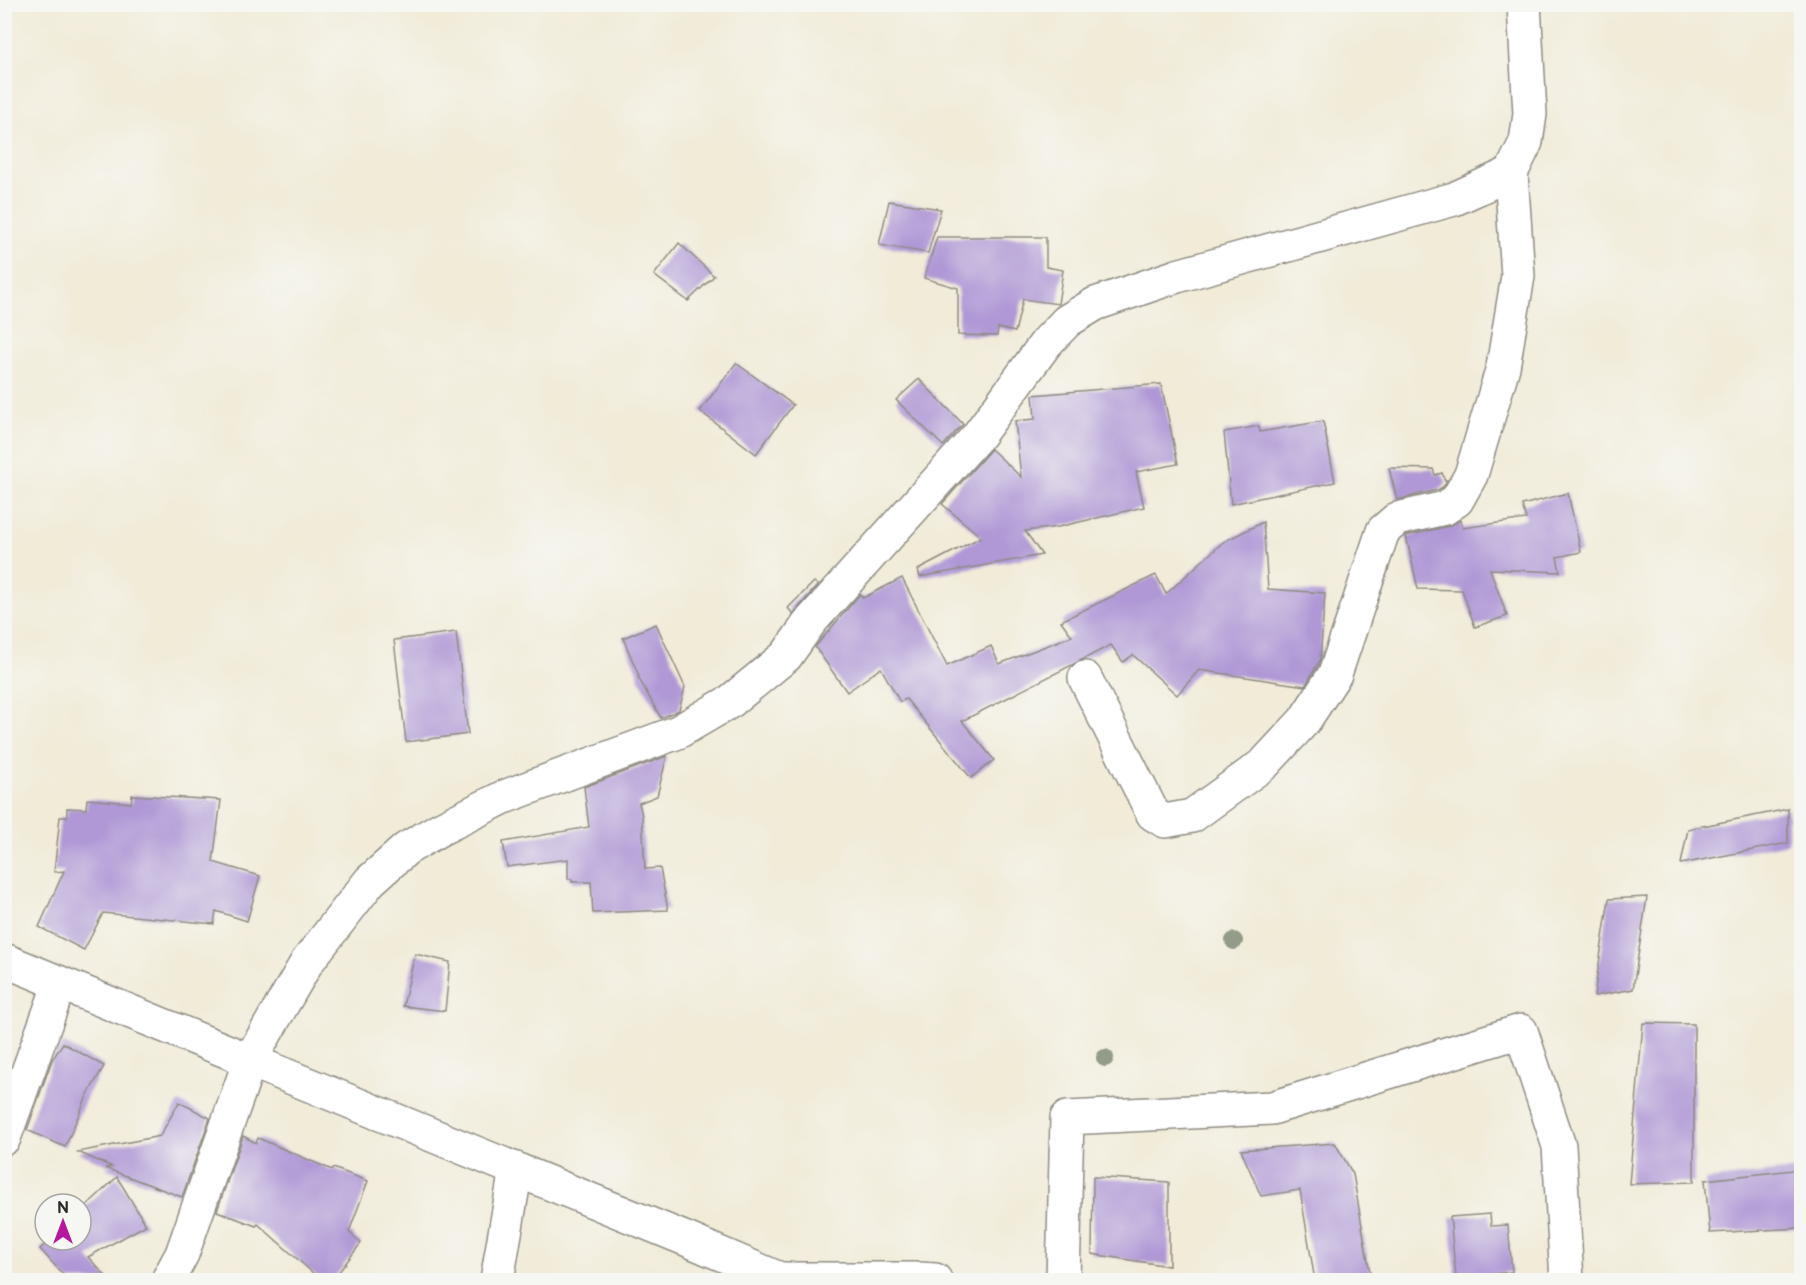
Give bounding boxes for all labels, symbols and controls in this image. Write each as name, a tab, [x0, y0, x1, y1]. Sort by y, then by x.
north arrow	[33, 1192, 93, 1252]
text: N	[57, 1199, 69, 1218]

